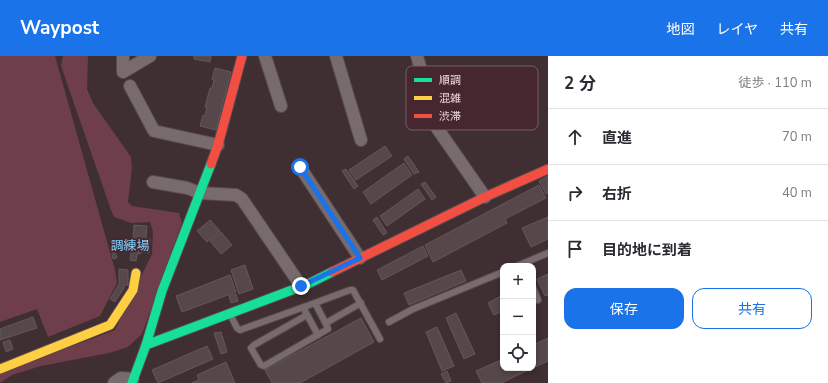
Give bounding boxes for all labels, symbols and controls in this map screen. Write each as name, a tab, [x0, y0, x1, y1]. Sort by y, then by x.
text: Waypost	[20, 15, 99, 41]
text: 地図	[666, 20, 694, 39]
text: レイヤ	[716, 20, 758, 39]
text: 共有	[780, 20, 808, 39]
legend	[406, 66, 538, 130]
text: 2 分	[564, 72, 596, 95]
text: 順調	[439, 73, 461, 88]
text: 徒歩 · 110 m	[738, 74, 812, 92]
text: 混雑	[439, 91, 461, 106]
text: 渋滞	[439, 109, 461, 124]
icon: ahead	[564, 126, 586, 148]
text: 直進	[602, 128, 632, 148]
text: 70 m	[782, 128, 812, 146]
route start	[291, 158, 309, 176]
icon: right	[564, 182, 586, 204]
text: 右折	[602, 184, 632, 204]
text: 40 m	[782, 184, 812, 202]
district label: 調練場	[110, 237, 150, 255]
icon: arrive	[564, 238, 586, 260]
text: 目的地に到着	[602, 240, 692, 260]
map controls	[500, 263, 536, 371]
button: +	[500, 263, 536, 299]
route end	[292, 277, 310, 295]
button: 保存	[564, 288, 684, 329]
button: 共有	[692, 288, 812, 329]
button: −	[500, 299, 536, 335]
button: locate	[500, 335, 536, 371]

